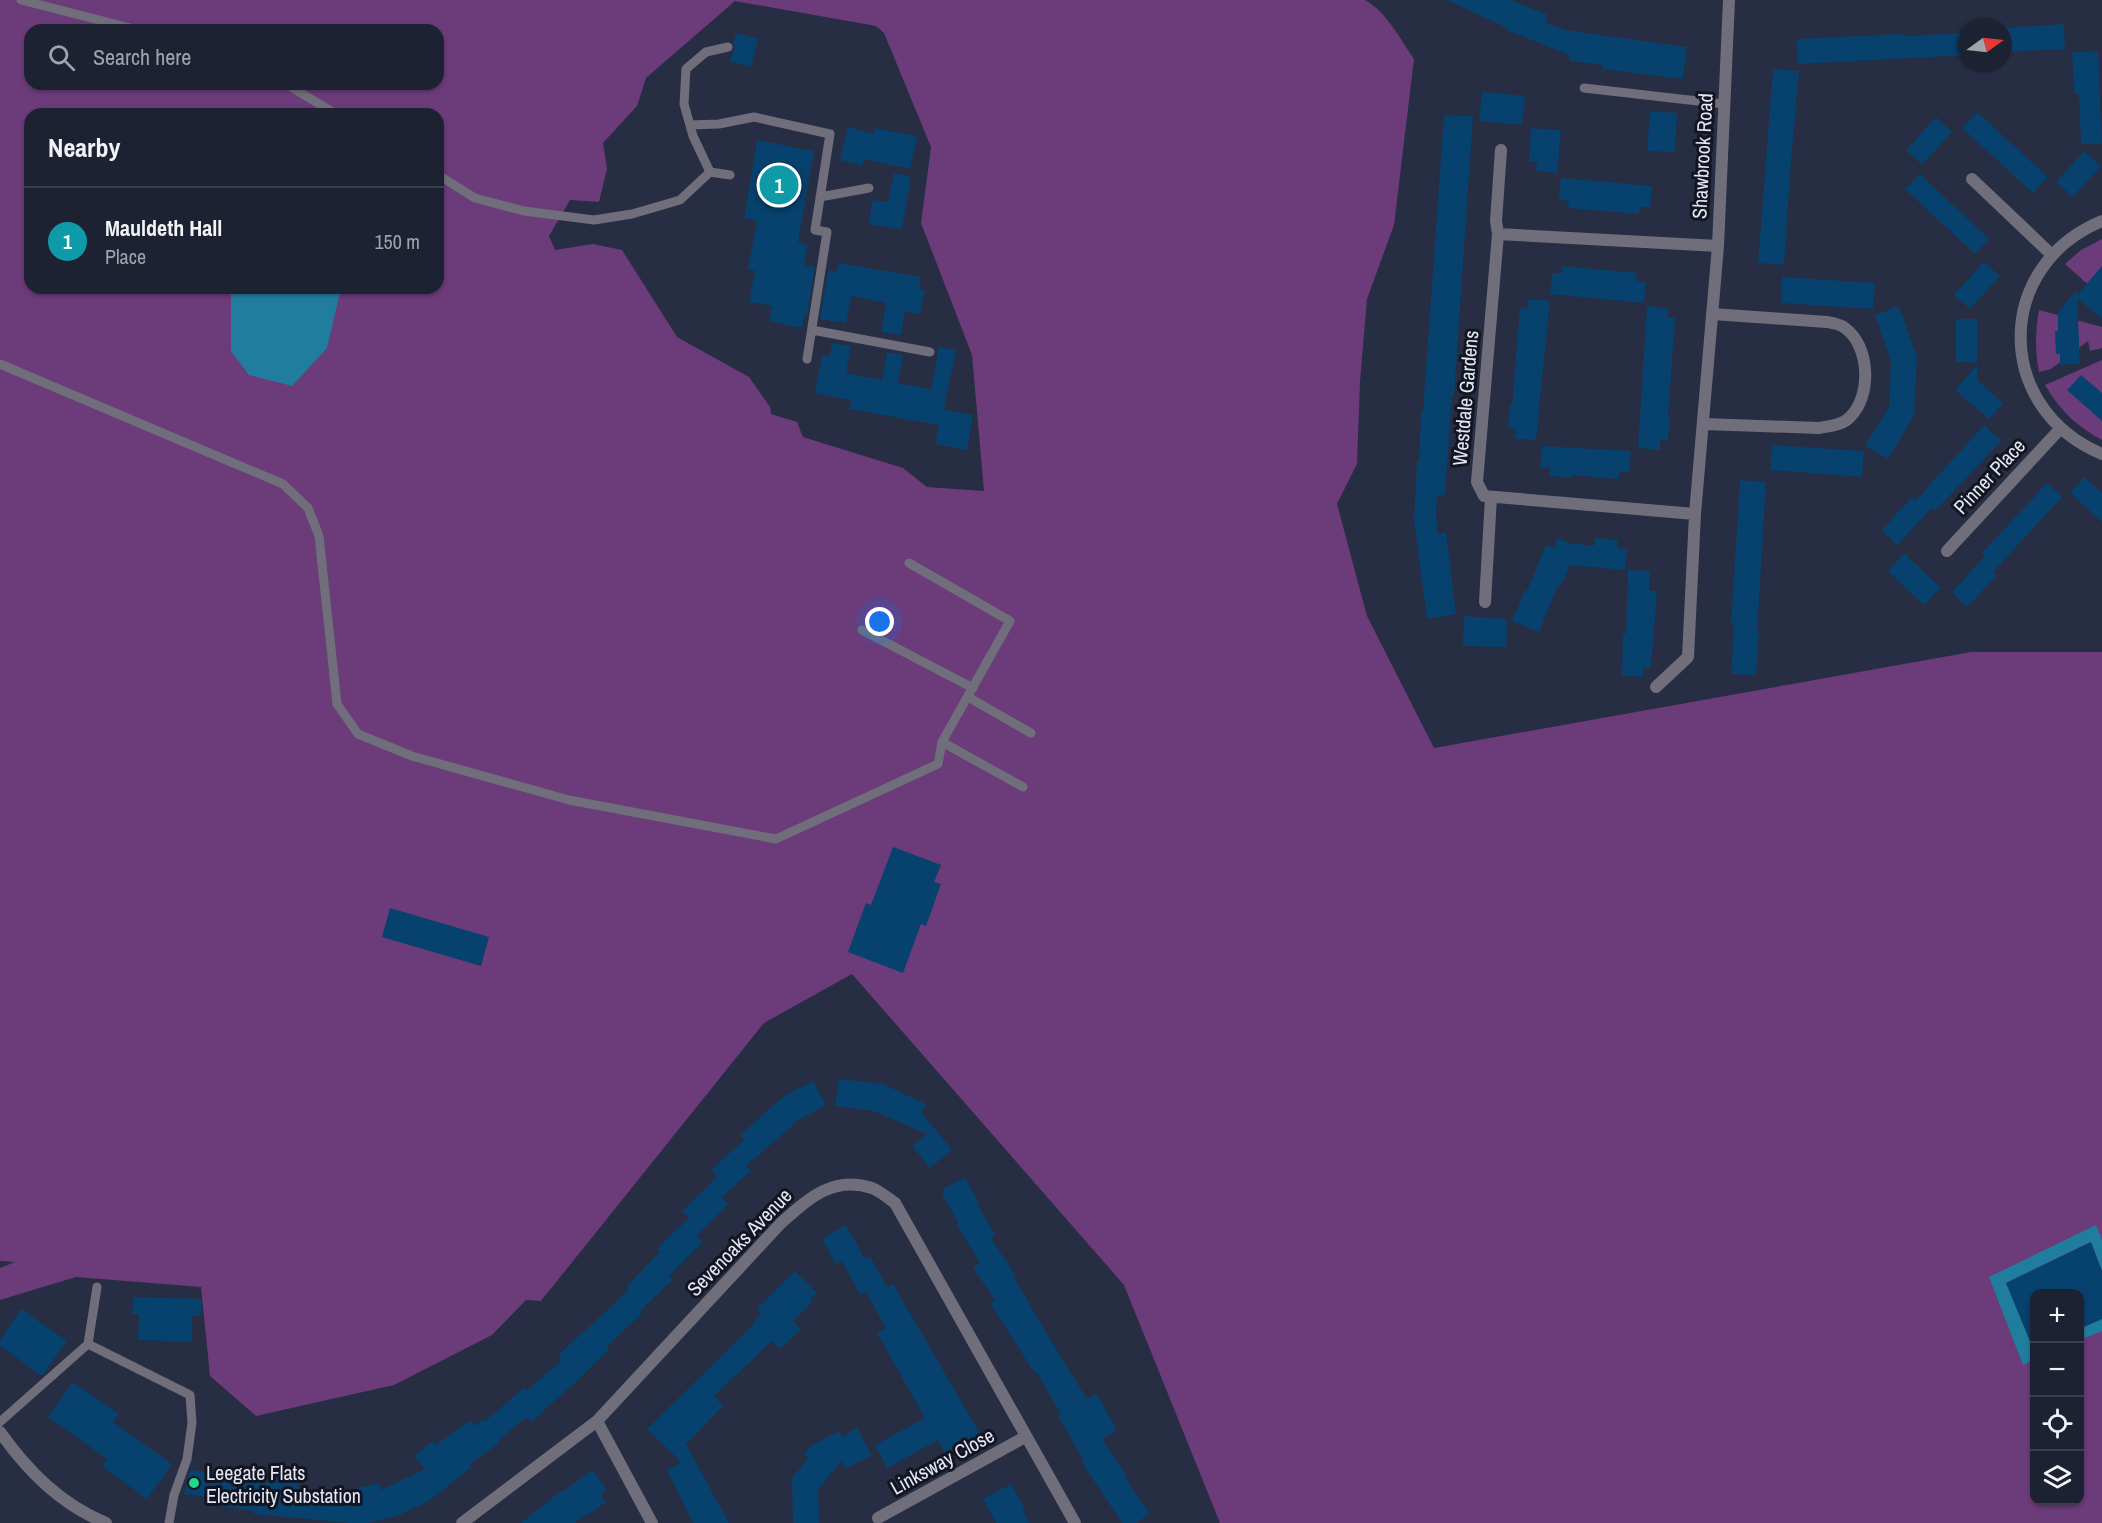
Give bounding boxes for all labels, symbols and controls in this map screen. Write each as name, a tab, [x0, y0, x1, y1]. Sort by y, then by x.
north arrow	[1958, 18, 2012, 72]
search box	[24, 24, 444, 90]
icon: search	[45, 41, 78, 74]
text: Search here	[93, 42, 191, 72]
street label: Shawbrook Road	[1685, 92, 1719, 220]
text: Nearby	[48, 130, 120, 165]
pin: 1	[760, 162, 798, 207]
text: Mauldeth Hall	[105, 213, 222, 243]
text: 1	[63, 228, 72, 255]
text: 150 m	[374, 228, 420, 255]
text: Place	[105, 243, 146, 270]
street label: Westdale Gardens	[1446, 329, 1484, 467]
street label: Pinner Place	[1947, 432, 2031, 520]
your location	[865, 607, 894, 636]
street label: Sevenoaks Avenue	[681, 1182, 797, 1302]
map controls	[2030, 1289, 2084, 1505]
button: +	[2030, 1289, 2084, 1343]
button: −	[2030, 1343, 2084, 1397]
button: locate	[2030, 1397, 2084, 1451]
street label: Linksway Close	[885, 1421, 999, 1501]
button: layers	[2030, 1451, 2084, 1505]
place label: Leegate Flats Electricity Substation	[206, 1459, 361, 1509]
marker: Leegate Flats Electricity Substation	[187, 1476, 201, 1490]

